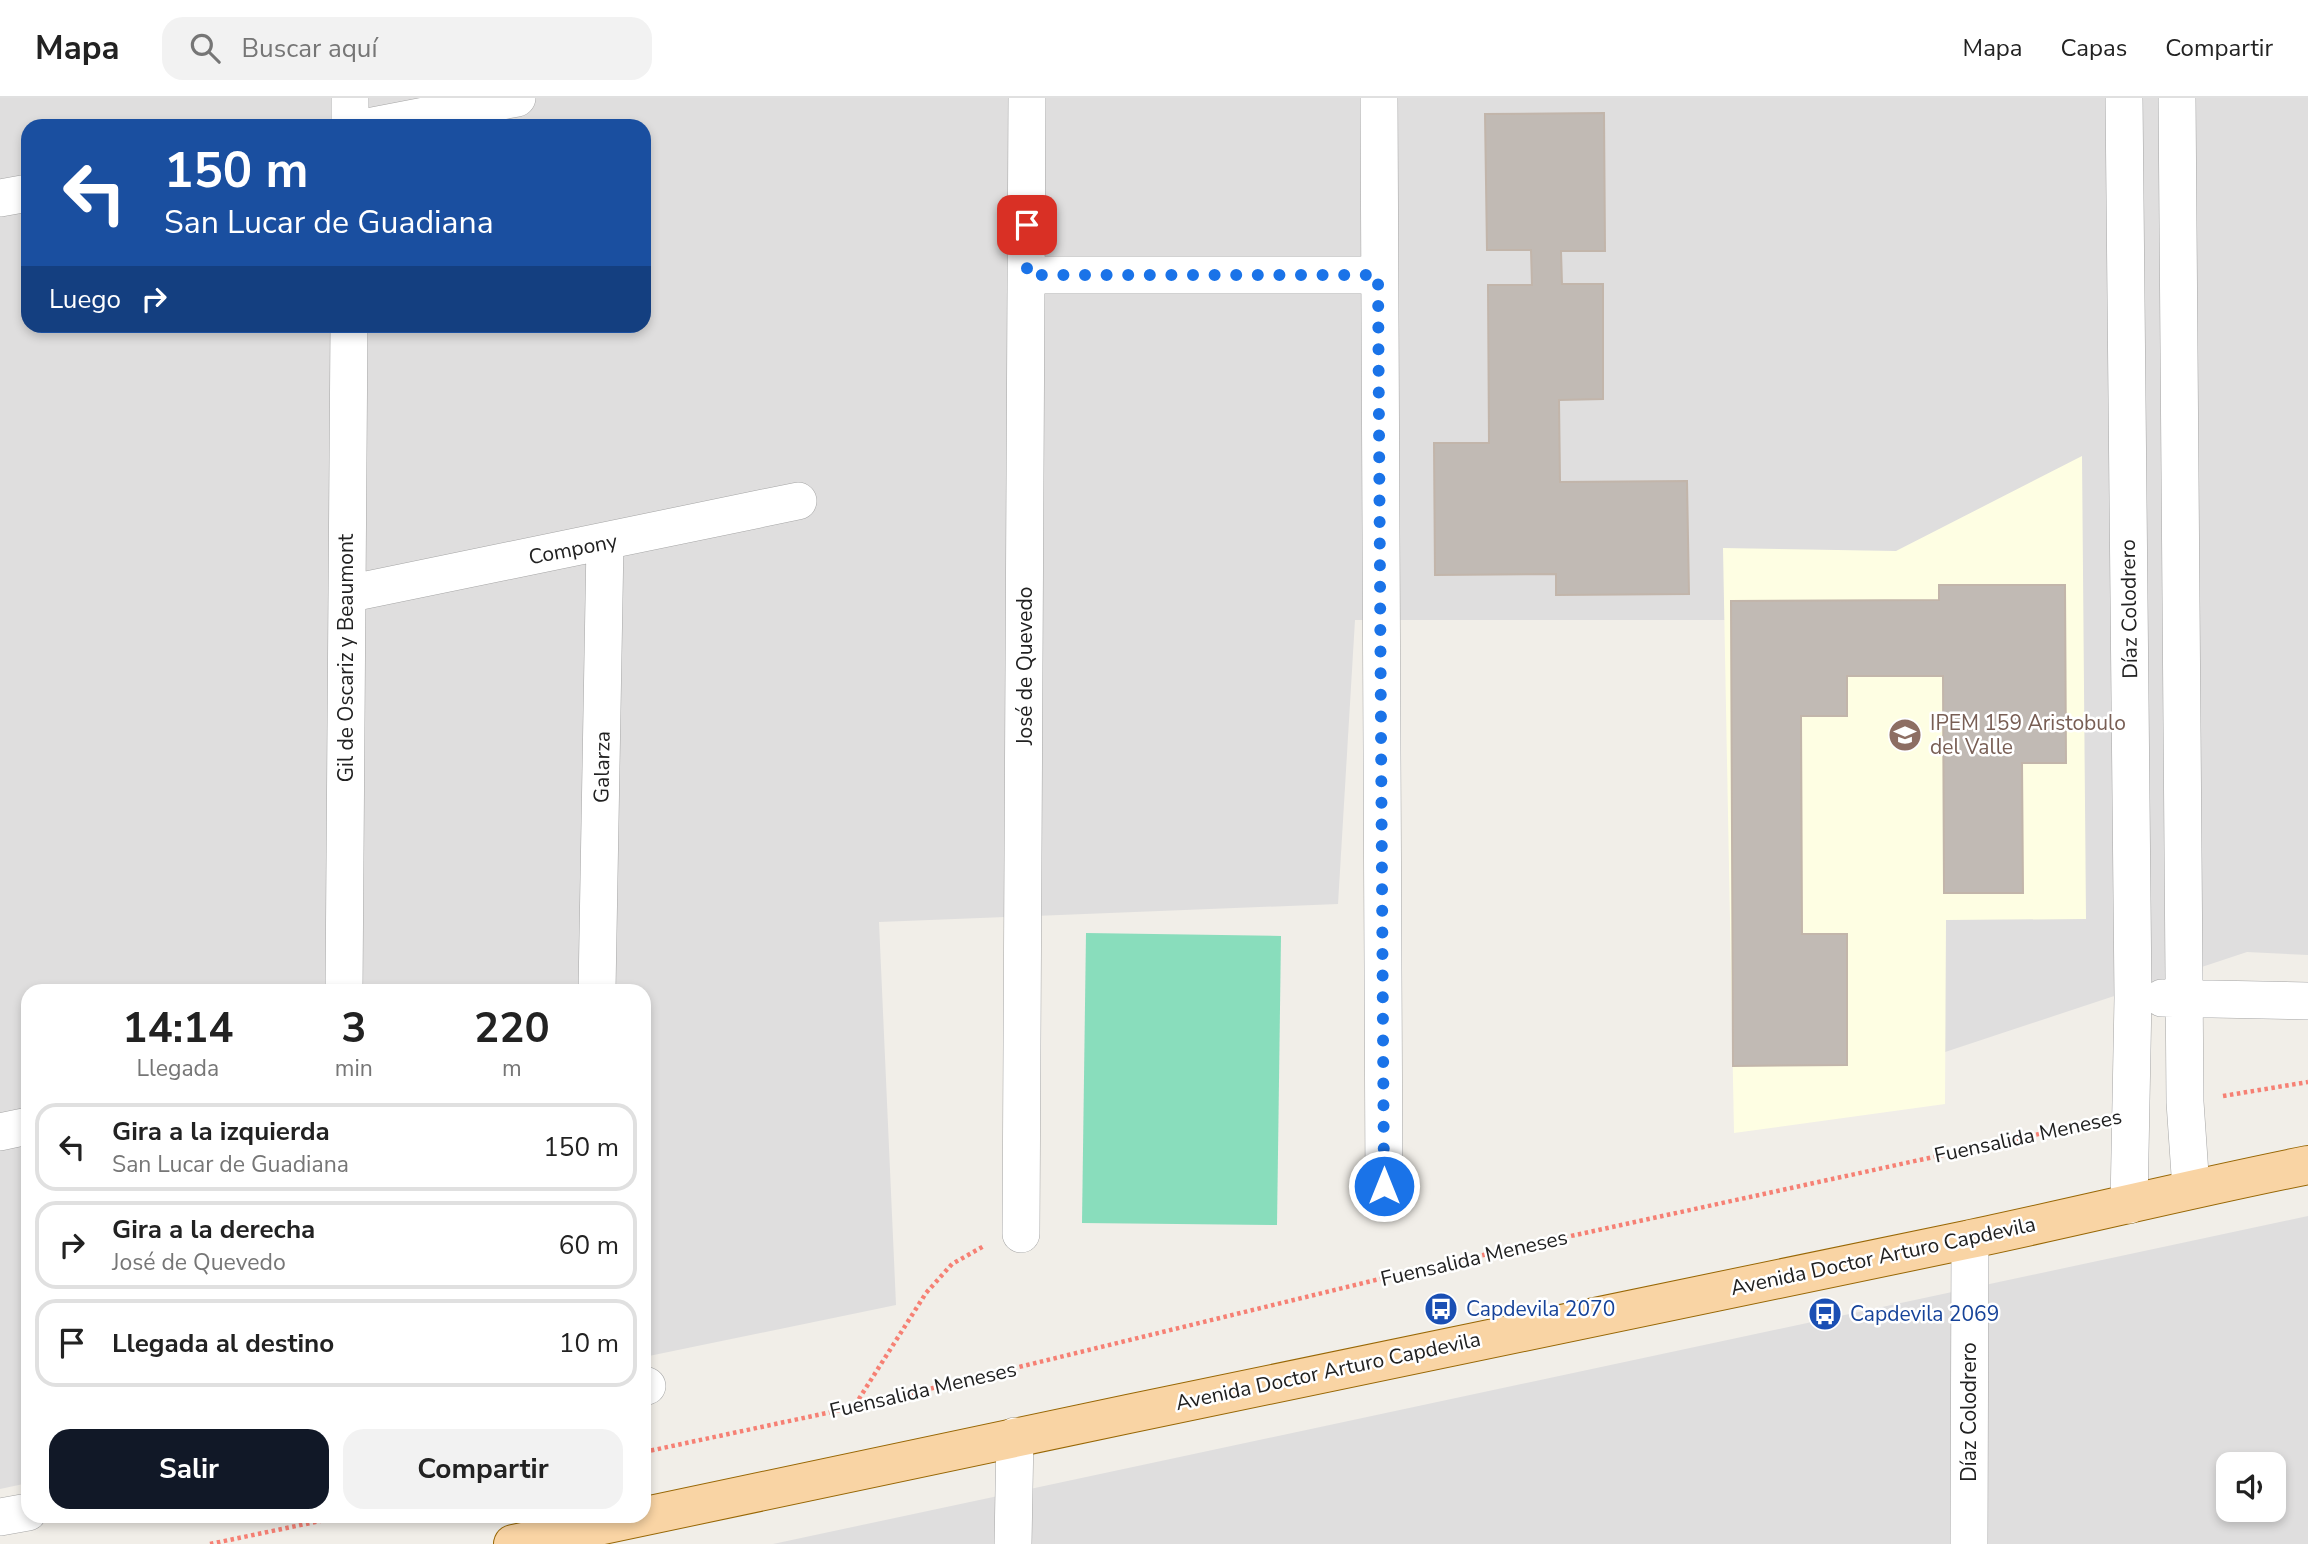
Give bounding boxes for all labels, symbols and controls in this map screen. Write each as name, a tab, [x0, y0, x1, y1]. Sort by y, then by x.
search box	[162, 17, 652, 80]
text: Mapa	[35, 26, 120, 71]
icon: search	[186, 29, 224, 67]
text: Buscar aquí	[242, 31, 377, 66]
text: Mapa	[1963, 32, 2023, 64]
text: Capas	[2061, 32, 2127, 64]
text: Compartir	[2165, 32, 2273, 64]
text: 150 m	[164, 137, 308, 204]
icon: left	[49, 147, 140, 238]
pin	[997, 195, 1057, 255]
text: San Lucar de Guadiana	[164, 201, 494, 244]
icon: arrive	[1008, 206, 1046, 244]
icon: right	[135, 280, 173, 318]
text: Luego	[49, 282, 121, 317]
street label: Compony	[526, 527, 620, 571]
street label: Gil de Oscariz y Beaumont	[332, 533, 360, 782]
street label: Díaz Colodrero	[2114, 539, 2144, 679]
street label: José de Quevedo	[1011, 587, 1039, 746]
place label: IPEM 159 Aristobulo del Valle	[1930, 709, 2126, 761]
school or university icon: IPEM 159 Aristobulo del Valle	[1886, 716, 1924, 754]
street label: Galarza	[587, 731, 617, 803]
text: 14:14	[122, 1000, 233, 1057]
text: 3	[341, 1000, 366, 1057]
text: 220	[474, 1000, 550, 1057]
text: Llegada	[137, 1053, 219, 1084]
text: min	[335, 1053, 373, 1084]
text: m	[502, 1053, 522, 1084]
street label: Fuensalida Meneses	[1932, 1102, 2124, 1170]
text: Gira a la izquierda	[112, 1114, 330, 1149]
icon: left	[53, 1128, 91, 1166]
text: 150 m	[543, 1130, 619, 1165]
text: San Lucar de Guadiana	[112, 1149, 349, 1180]
position arrow	[1347, 1149, 1421, 1223]
street label: Avenida Doctor Arturo Capdevila	[1728, 1210, 2038, 1302]
text: Gira a la derecha	[112, 1212, 315, 1247]
street label: Fuensalida Meneses	[1378, 1223, 1570, 1293]
icon: right	[53, 1226, 91, 1264]
text: 60 m	[559, 1228, 619, 1263]
text: José de Quevedo	[112, 1247, 286, 1278]
bus stop icon: Capdevila 2070	[1422, 1290, 1460, 1328]
place label: Capdevila 2070	[1466, 1295, 1615, 1323]
bus stop icon: Capdevila 2069	[1806, 1295, 1844, 1333]
place label: Capdevila 2069	[1850, 1300, 1999, 1328]
icon: arrive	[53, 1324, 91, 1362]
street label: Avenida Doctor Arturo Capdevila	[1173, 1325, 1483, 1417]
text: Llegada al destino	[112, 1326, 334, 1361]
text: 10 m	[559, 1326, 619, 1361]
street label: Díaz Colodrero	[1955, 1342, 1983, 1482]
street label: Fuensalida Meneses	[827, 1355, 1019, 1425]
button: Salir	[49, 1429, 329, 1509]
button: Compartir	[343, 1429, 623, 1509]
map controls	[2216, 1452, 2286, 1522]
button: sound	[2216, 1452, 2286, 1522]

